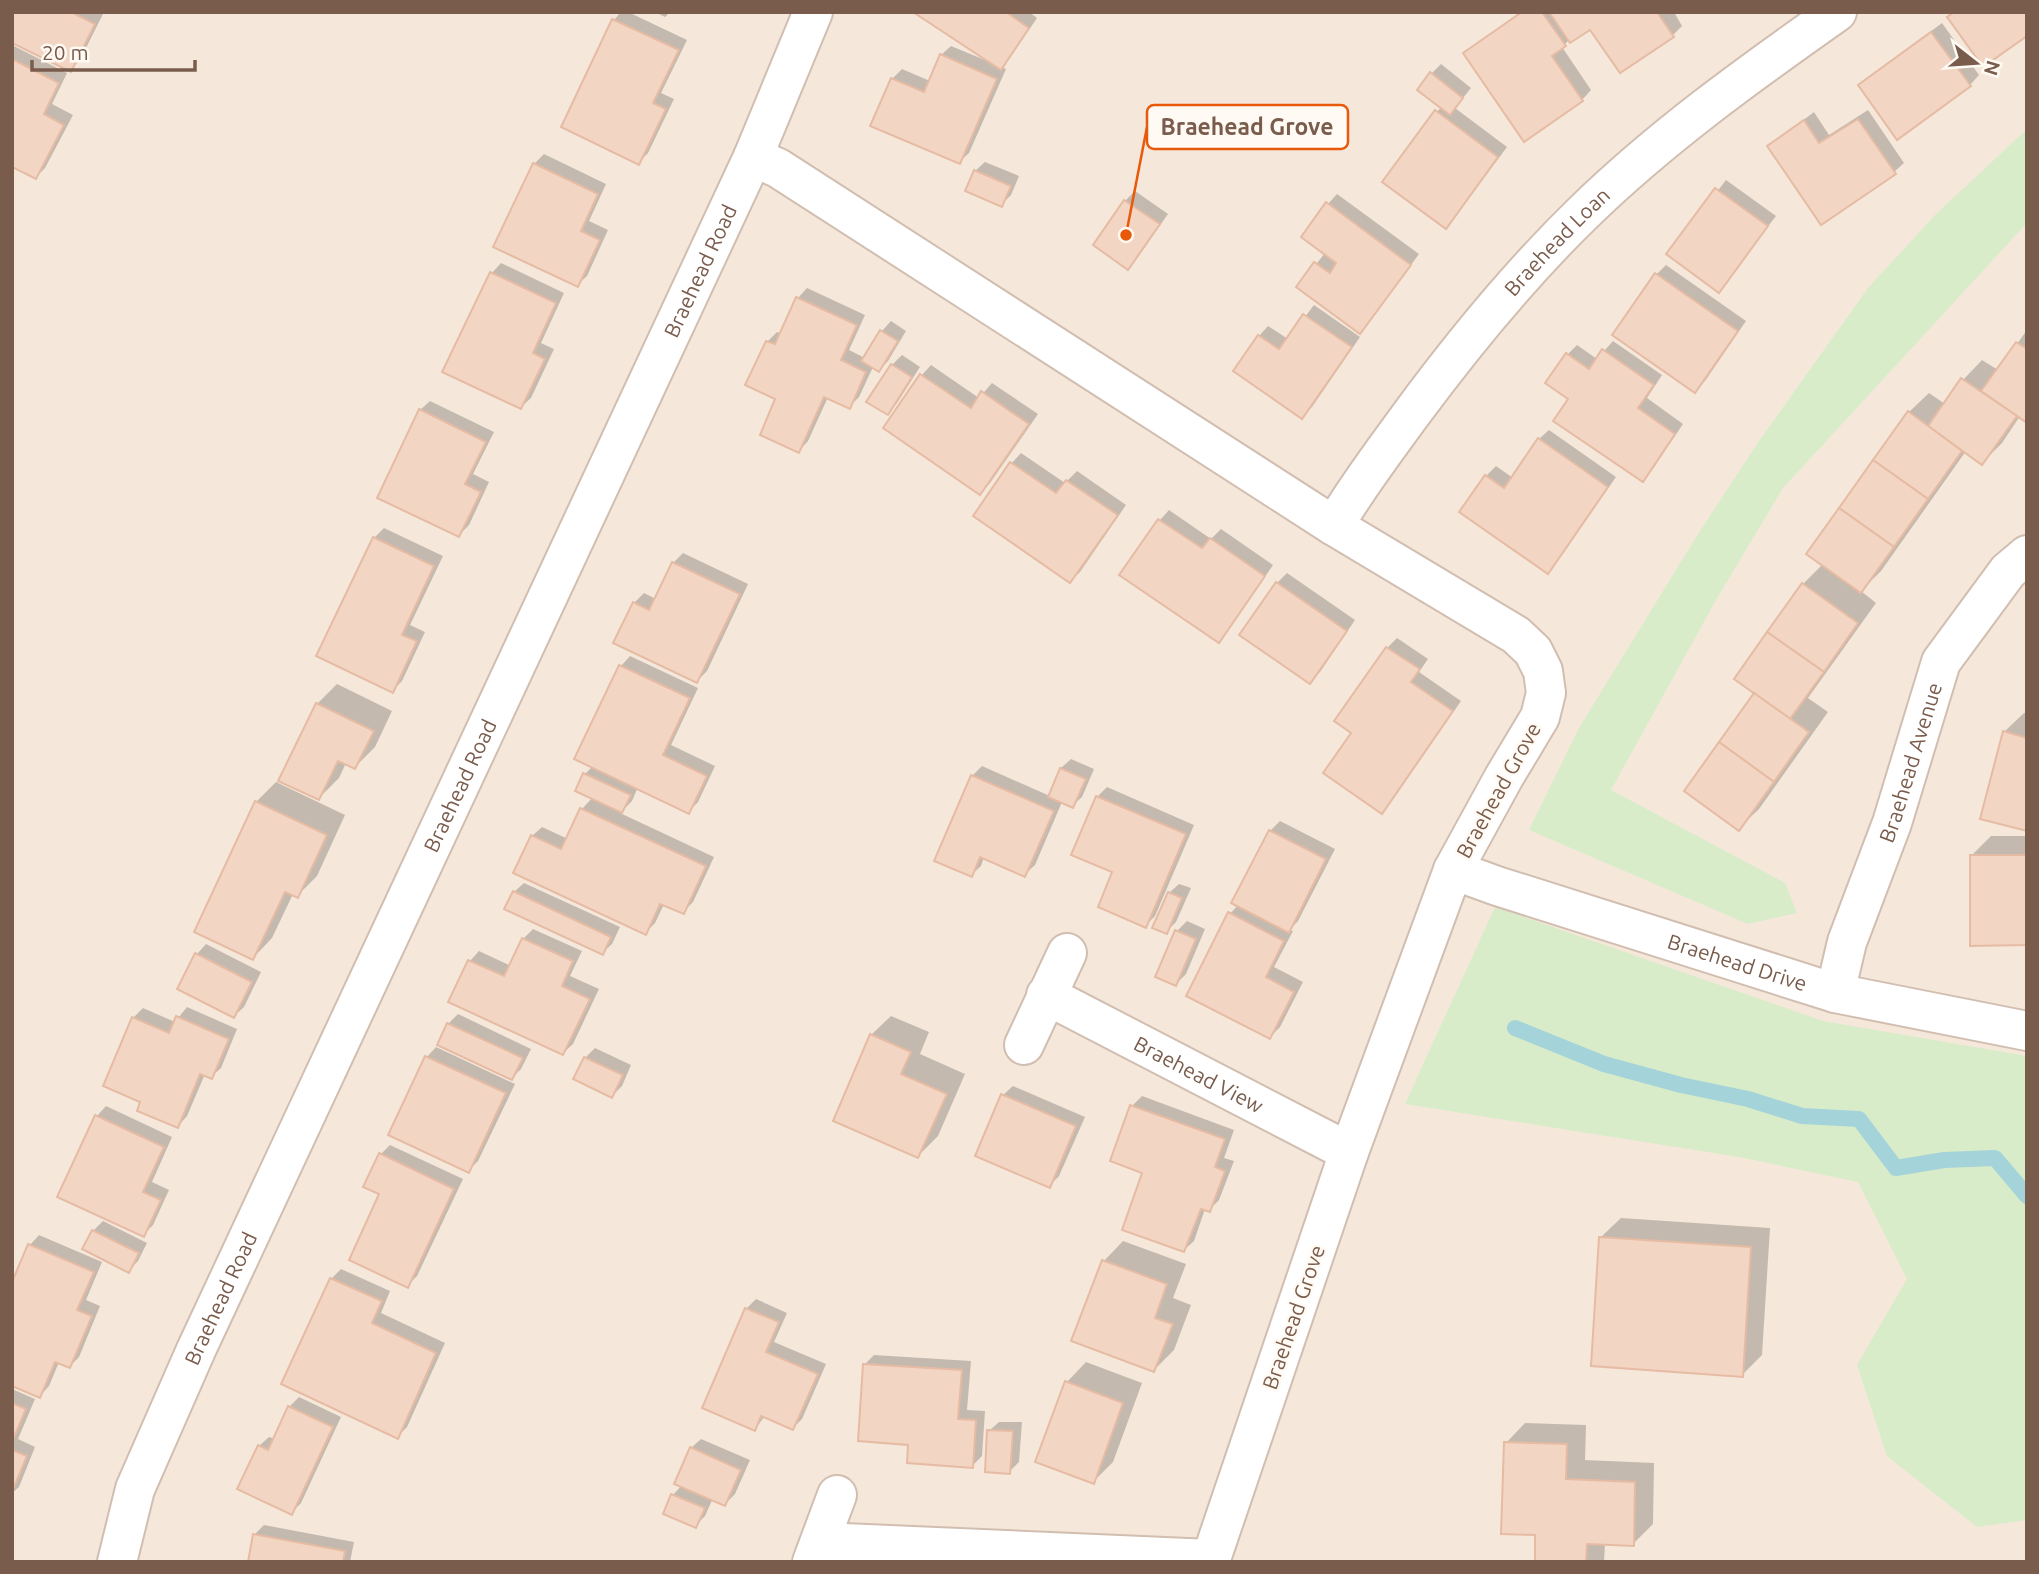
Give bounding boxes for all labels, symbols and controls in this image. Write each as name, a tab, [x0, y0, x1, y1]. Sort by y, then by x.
scale bar	[32, 28, 194, 72]
north arrow	[1941, 28, 2011, 98]
text: 20 m	[42, 40, 89, 64]
text: N	[1980, 58, 2005, 78]
callout: Braehead Grove	[1147, 105, 1348, 149]
text: Braehead Grove	[1161, 114, 1333, 139]
street label: Braehead Loan	[1499, 182, 1614, 300]
street label: Braehead Road	[659, 201, 741, 341]
street label: Braehead Avenue	[1874, 679, 1946, 846]
street label: Braehead Road	[418, 715, 501, 856]
street label: Braehead Grove	[1451, 718, 1545, 862]
street label: Braehead Drive	[1665, 929, 1810, 995]
street label: Braehead View	[1130, 1031, 1267, 1117]
street label: Braehead Road	[179, 1228, 261, 1368]
street label: Braehead Grove	[1257, 1242, 1329, 1392]

